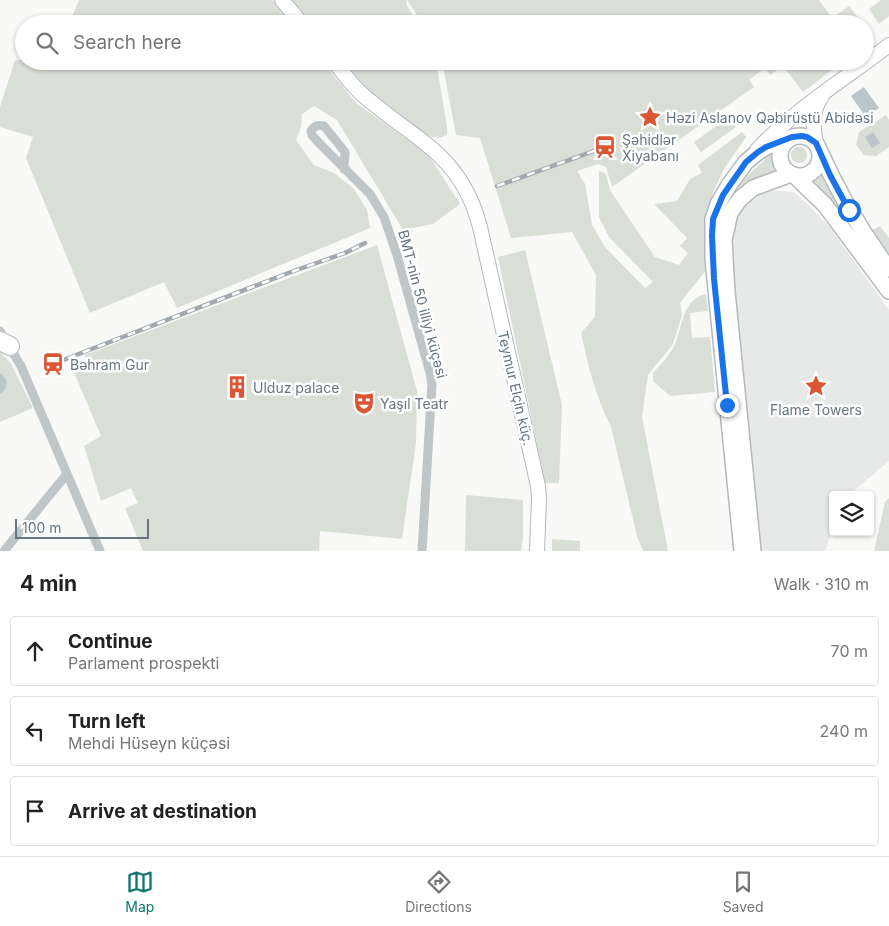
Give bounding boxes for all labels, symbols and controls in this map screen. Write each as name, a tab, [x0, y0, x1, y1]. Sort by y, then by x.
search box	[15, 15, 874, 70]
icon: search	[33, 29, 61, 57]
text: Search here	[73, 31, 182, 54]
place icon: Həzi Aslanov Qəbirüstü Abidəsi	[637, 104, 663, 130]
place label: Həzi Aslanov Qəbirüstü Abidəsi	[666, 109, 874, 126]
place label: Şəhidlər Xiyabanı	[622, 131, 679, 164]
station icon: Şəhidlər Xiyabanı	[592, 134, 618, 160]
route start	[838, 199, 861, 222]
street label: BMT-nin 50 illiyi küçəsi	[395, 228, 451, 380]
street label: Teymur Elçin küç.	[495, 329, 537, 447]
station icon: Bəhram Gur	[40, 351, 66, 377]
place label: Bəhram Gur	[70, 356, 149, 373]
place icon: Flame Towers	[803, 373, 829, 399]
building icon: Ulduz palace	[224, 374, 250, 400]
place label: Ulduz palace	[253, 379, 339, 396]
theatre icon: Yaşıl Teatr	[351, 390, 377, 416]
route end	[716, 394, 739, 417]
place label: Yaşıl Teatr	[380, 395, 448, 412]
place label: Flame Towers	[770, 401, 862, 418]
map controls	[829, 491, 874, 536]
button: layers	[829, 491, 874, 536]
scale bar	[15, 516, 149, 539]
text: 100 m	[22, 519, 62, 536]
text: 4 min	[20, 571, 77, 596]
text: Walk · 310 m	[774, 574, 869, 594]
text: Continue	[68, 630, 153, 653]
icon: ahead	[21, 637, 49, 665]
text: 70 m	[831, 641, 868, 661]
text: Parlament prospekti	[68, 653, 219, 673]
text: Turn left	[68, 710, 146, 733]
icon: left	[21, 717, 49, 745]
text: 240 m	[820, 721, 868, 741]
text: Mehdi Hüseyn küçəsi	[68, 733, 230, 753]
icon: arrive	[21, 797, 49, 825]
text: Arrive at destination	[68, 800, 257, 823]
tab: Map	[125, 868, 154, 915]
tab: Directions	[405, 868, 472, 915]
tab: Saved	[723, 868, 764, 915]

